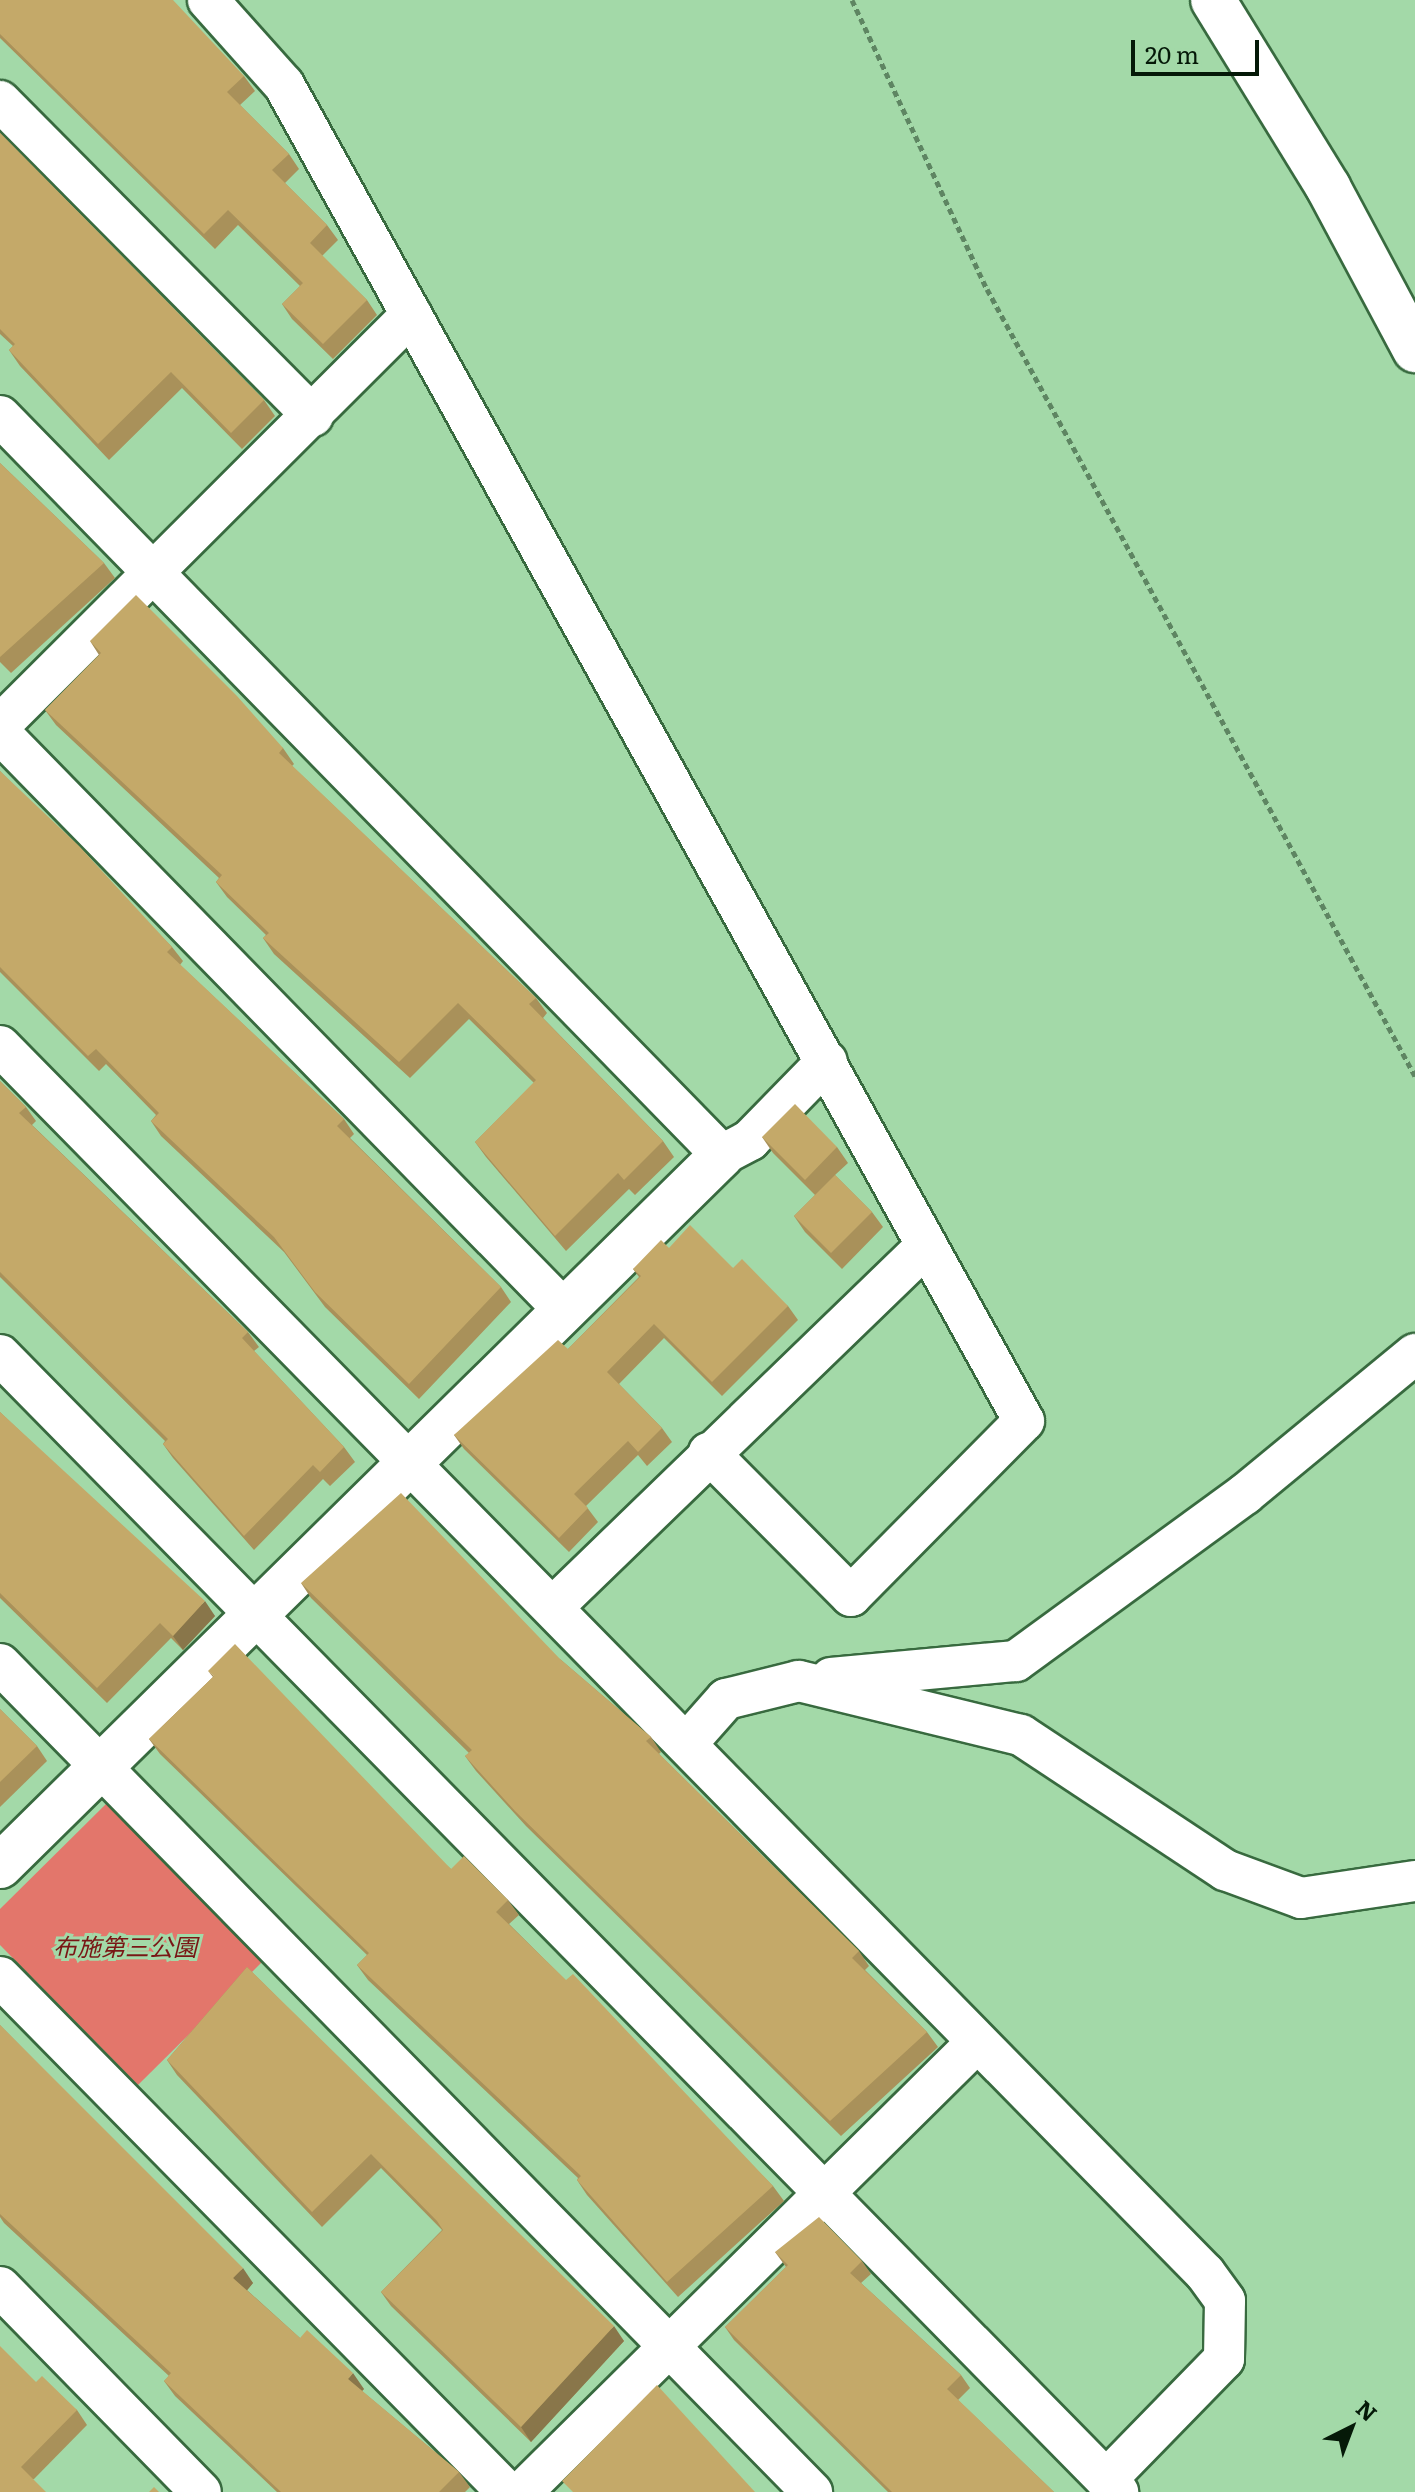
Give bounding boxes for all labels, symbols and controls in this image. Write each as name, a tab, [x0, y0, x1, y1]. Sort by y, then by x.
scale bar	[1135, 24, 1263, 74]
text: 20 m	[1145, 36, 1199, 71]
park label: 布施第三公園	[53, 1932, 197, 1960]
north arrow	[1311, 2388, 1391, 2468]
text: N	[1349, 2391, 1385, 2428]

